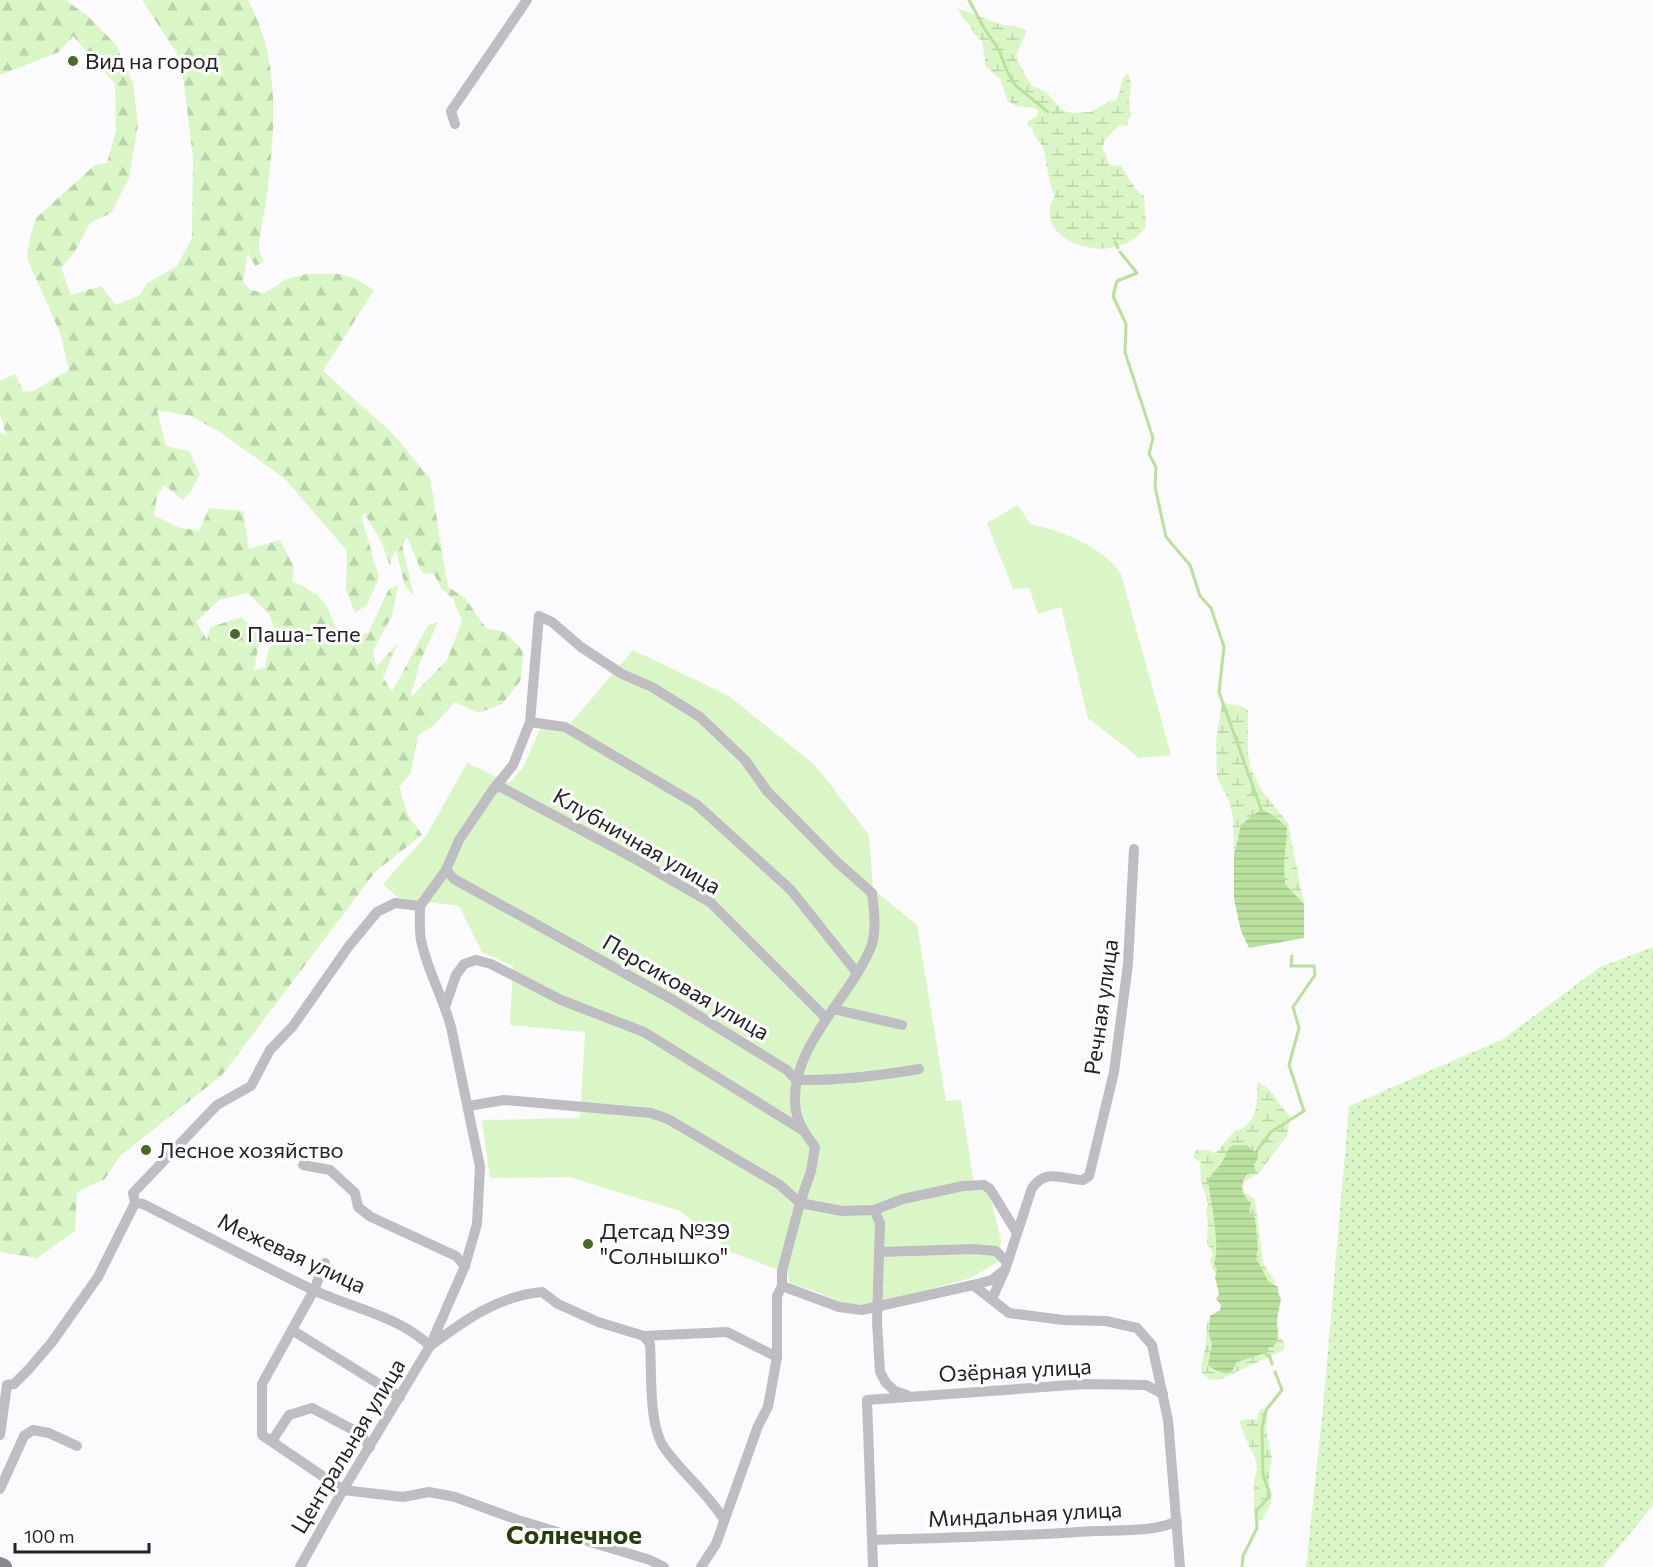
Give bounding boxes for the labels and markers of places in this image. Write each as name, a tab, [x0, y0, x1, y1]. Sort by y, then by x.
place label: Вид на город	[85, 47, 219, 74]
marker: Вид на город	[66, 54, 80, 68]
place label: Паша-Тепе	[247, 620, 361, 647]
marker: Паша-Тепе	[228, 627, 242, 641]
place label: Лесное хозяйство	[158, 1136, 344, 1163]
marker: Лесное хозяйство	[139, 1143, 153, 1157]
place label: Детсад №39 "Солнышко"	[600, 1217, 730, 1269]
marker: Детсад №39 "Солнышко"	[581, 1237, 595, 1251]

